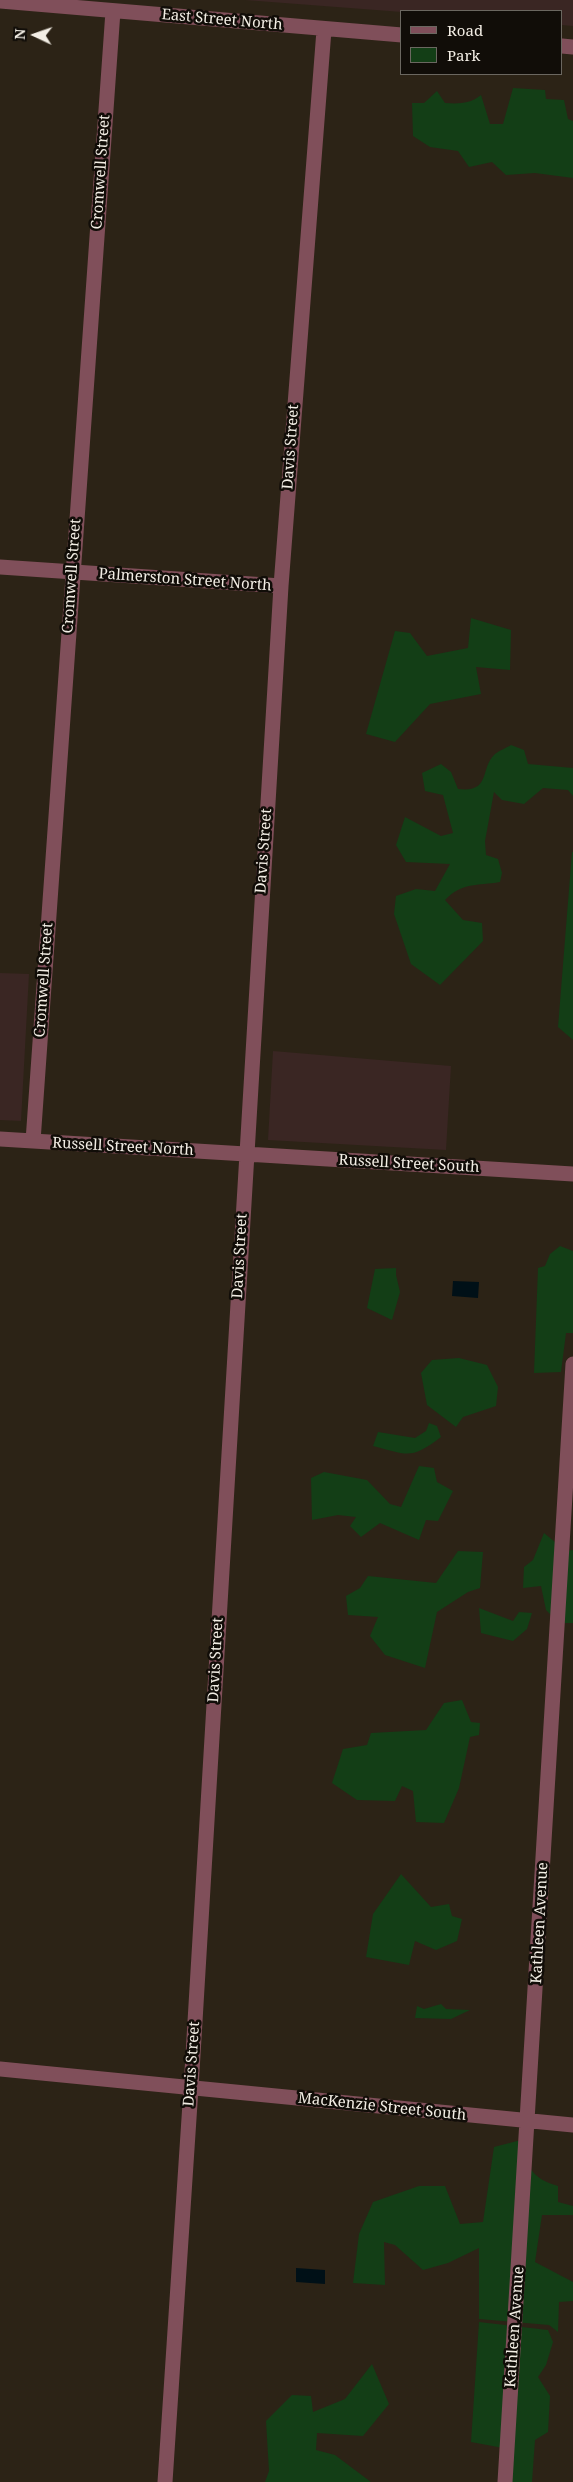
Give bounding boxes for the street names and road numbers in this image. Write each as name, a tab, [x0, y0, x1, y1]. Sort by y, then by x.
street label: East Street North	[161, 6, 283, 34]
street label: Cromwell Street	[88, 114, 114, 230]
street label: Davis Street	[279, 404, 303, 490]
street label: Cromwell Street	[59, 518, 85, 634]
street label: Palmerston Street North	[98, 565, 272, 595]
street label: Davis Street	[252, 808, 276, 894]
street label: Cromwell Street	[31, 922, 57, 1038]
street label: Russell Street North	[52, 1134, 194, 1160]
street label: Russell Street South	[338, 1151, 480, 1177]
street label: Davis Street	[229, 1213, 251, 1299]
street label: Davis Street	[205, 1617, 227, 1703]
street label: Kathleen Avenue	[528, 1862, 552, 1984]
street label: Davis Street	[180, 2021, 204, 2107]
street label: MacKenzie Street South	[297, 2089, 467, 2125]
street label: Kathleen Avenue	[502, 2266, 528, 2388]

